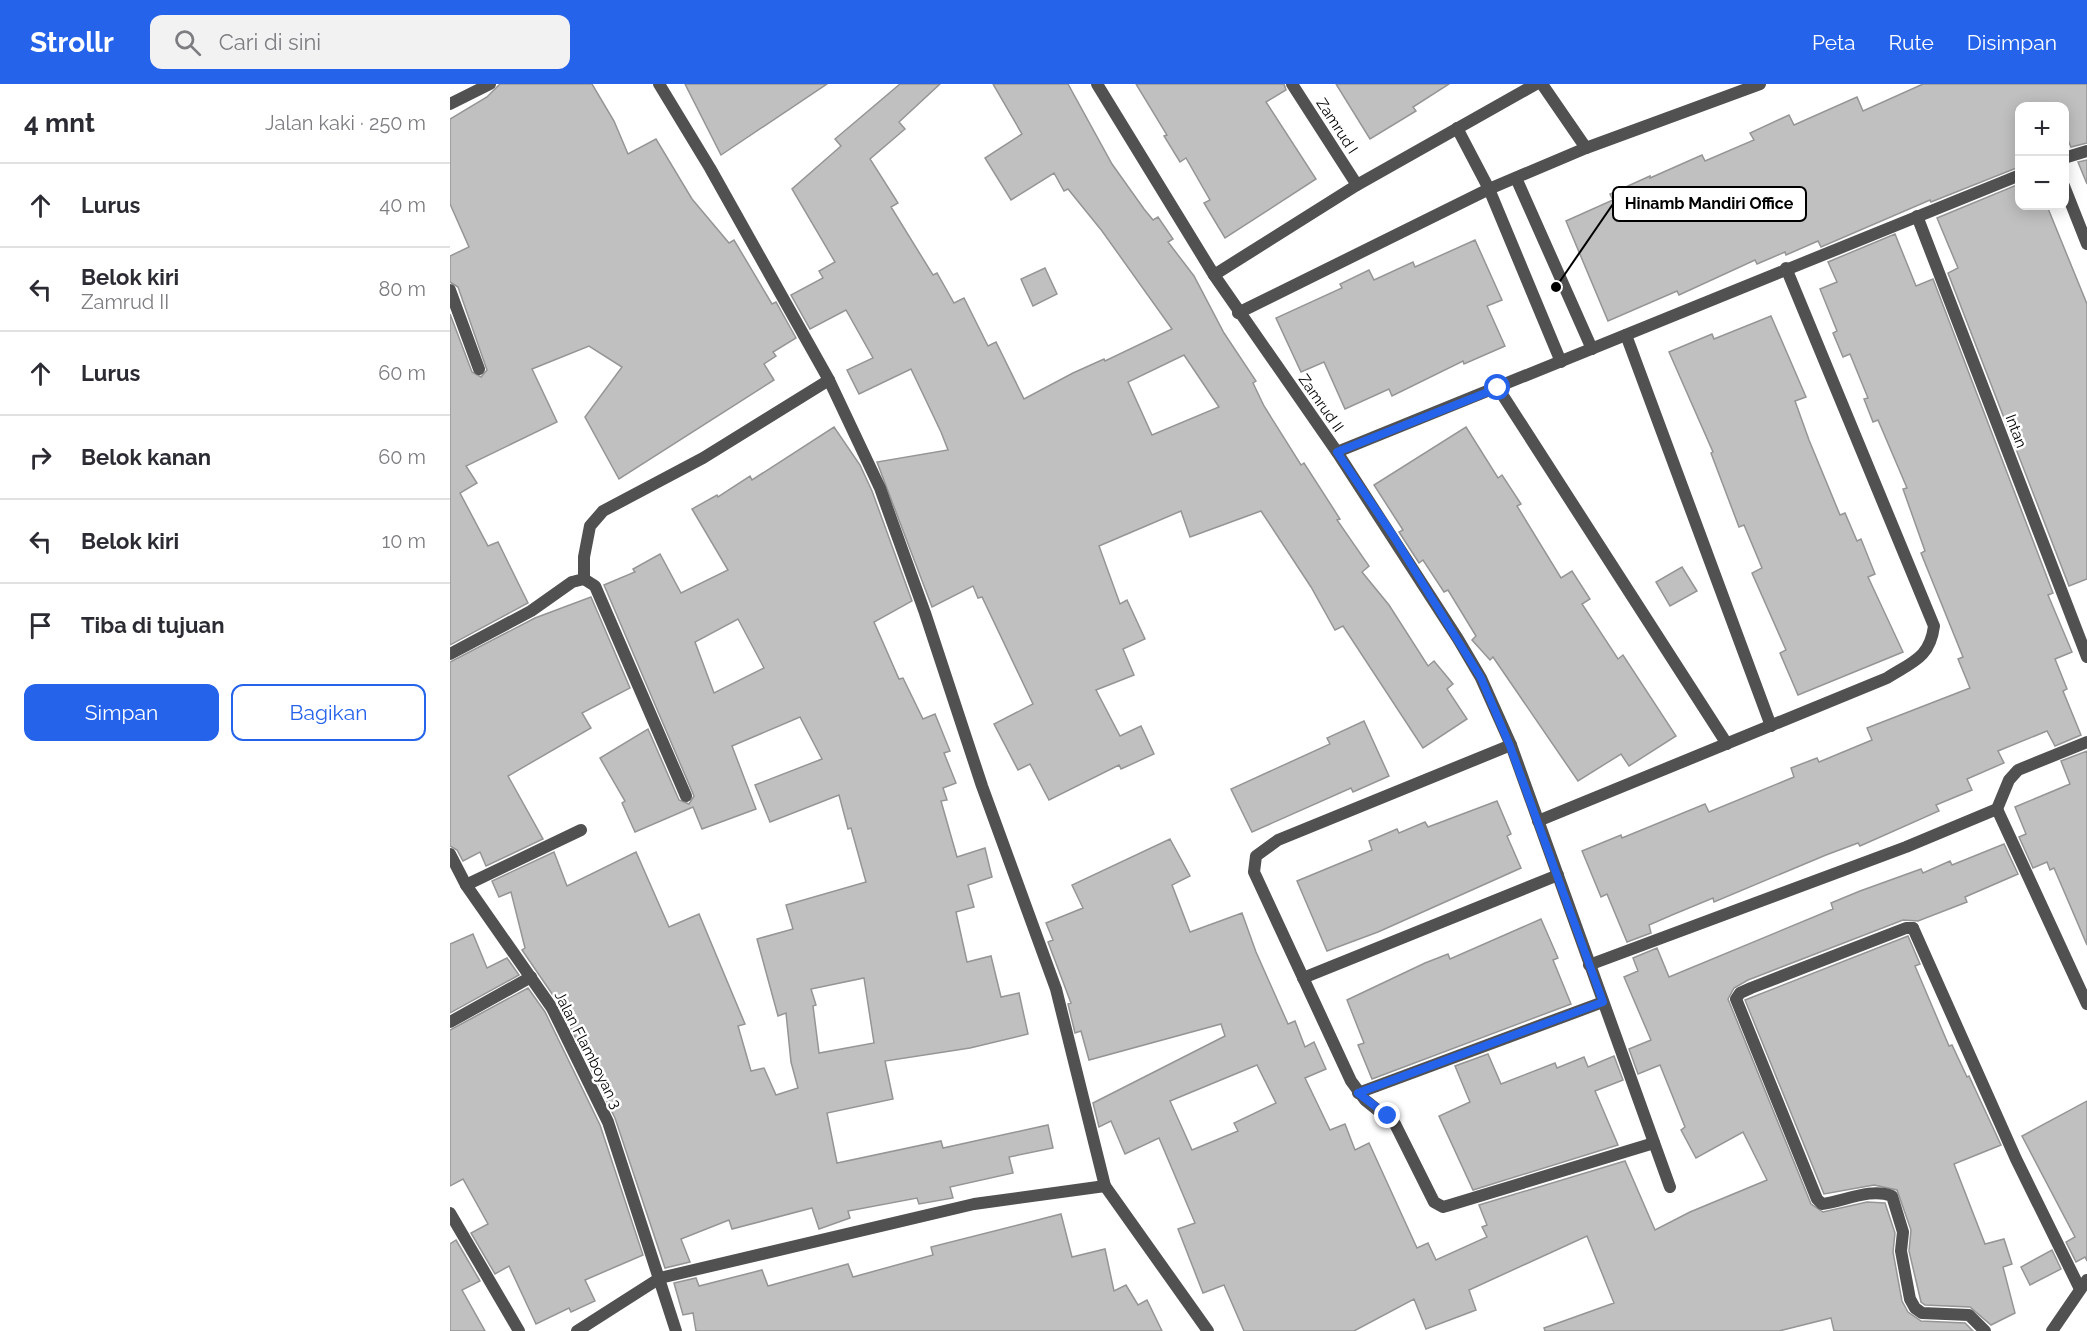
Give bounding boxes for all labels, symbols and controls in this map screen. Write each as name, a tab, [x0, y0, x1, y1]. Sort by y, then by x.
search box	[150, 15, 570, 69]
text: Strollr	[30, 26, 114, 59]
icon: search	[171, 26, 204, 59]
text: Cari di sini	[219, 29, 321, 55]
text: Peta	[1812, 30, 1856, 55]
text: Rute	[1889, 30, 1934, 55]
text: Disimpan	[1967, 30, 2057, 55]
street label: Zamrud I	[1312, 95, 1362, 157]
map controls	[2015, 102, 2069, 210]
button: +	[2015, 102, 2069, 156]
text: 4 mnt	[24, 108, 95, 138]
text: Jalan kaki · 250 m	[265, 111, 426, 135]
button: −	[2015, 156, 2069, 210]
callout: Hinamb Mandiri Office	[1613, 187, 1806, 221]
icon: ahead	[24, 189, 57, 222]
text: Lurus	[81, 192, 140, 218]
text: 40 m	[379, 193, 426, 217]
text: Hinamb Mandiri Office	[1625, 194, 1794, 213]
text: Belok kiri	[81, 264, 179, 290]
icon: left	[24, 273, 57, 306]
text: 80 m	[378, 277, 426, 301]
text: Zamrud II	[81, 290, 169, 314]
icon: ahead	[24, 357, 57, 390]
text: Lurus	[81, 360, 140, 386]
text: 60 m	[378, 361, 426, 385]
street label: Zamrud II	[1295, 371, 1347, 435]
route start	[1484, 374, 1510, 400]
street label: Intan	[2001, 412, 2031, 450]
icon: right	[24, 441, 57, 474]
text: Belok kanan	[81, 444, 211, 470]
text: 60 m	[378, 445, 426, 469]
icon: left	[24, 525, 57, 558]
text: Belok kiri	[81, 528, 179, 554]
text: 10 m	[382, 529, 426, 553]
icon: arrive	[24, 609, 57, 642]
text: Tiba di tujuan	[81, 612, 224, 638]
button: Simpan	[24, 684, 219, 741]
button: Bagikan	[231, 684, 426, 741]
street label: Jalan Flamboyan 3	[551, 988, 625, 1112]
route end	[1374, 1102, 1400, 1128]

